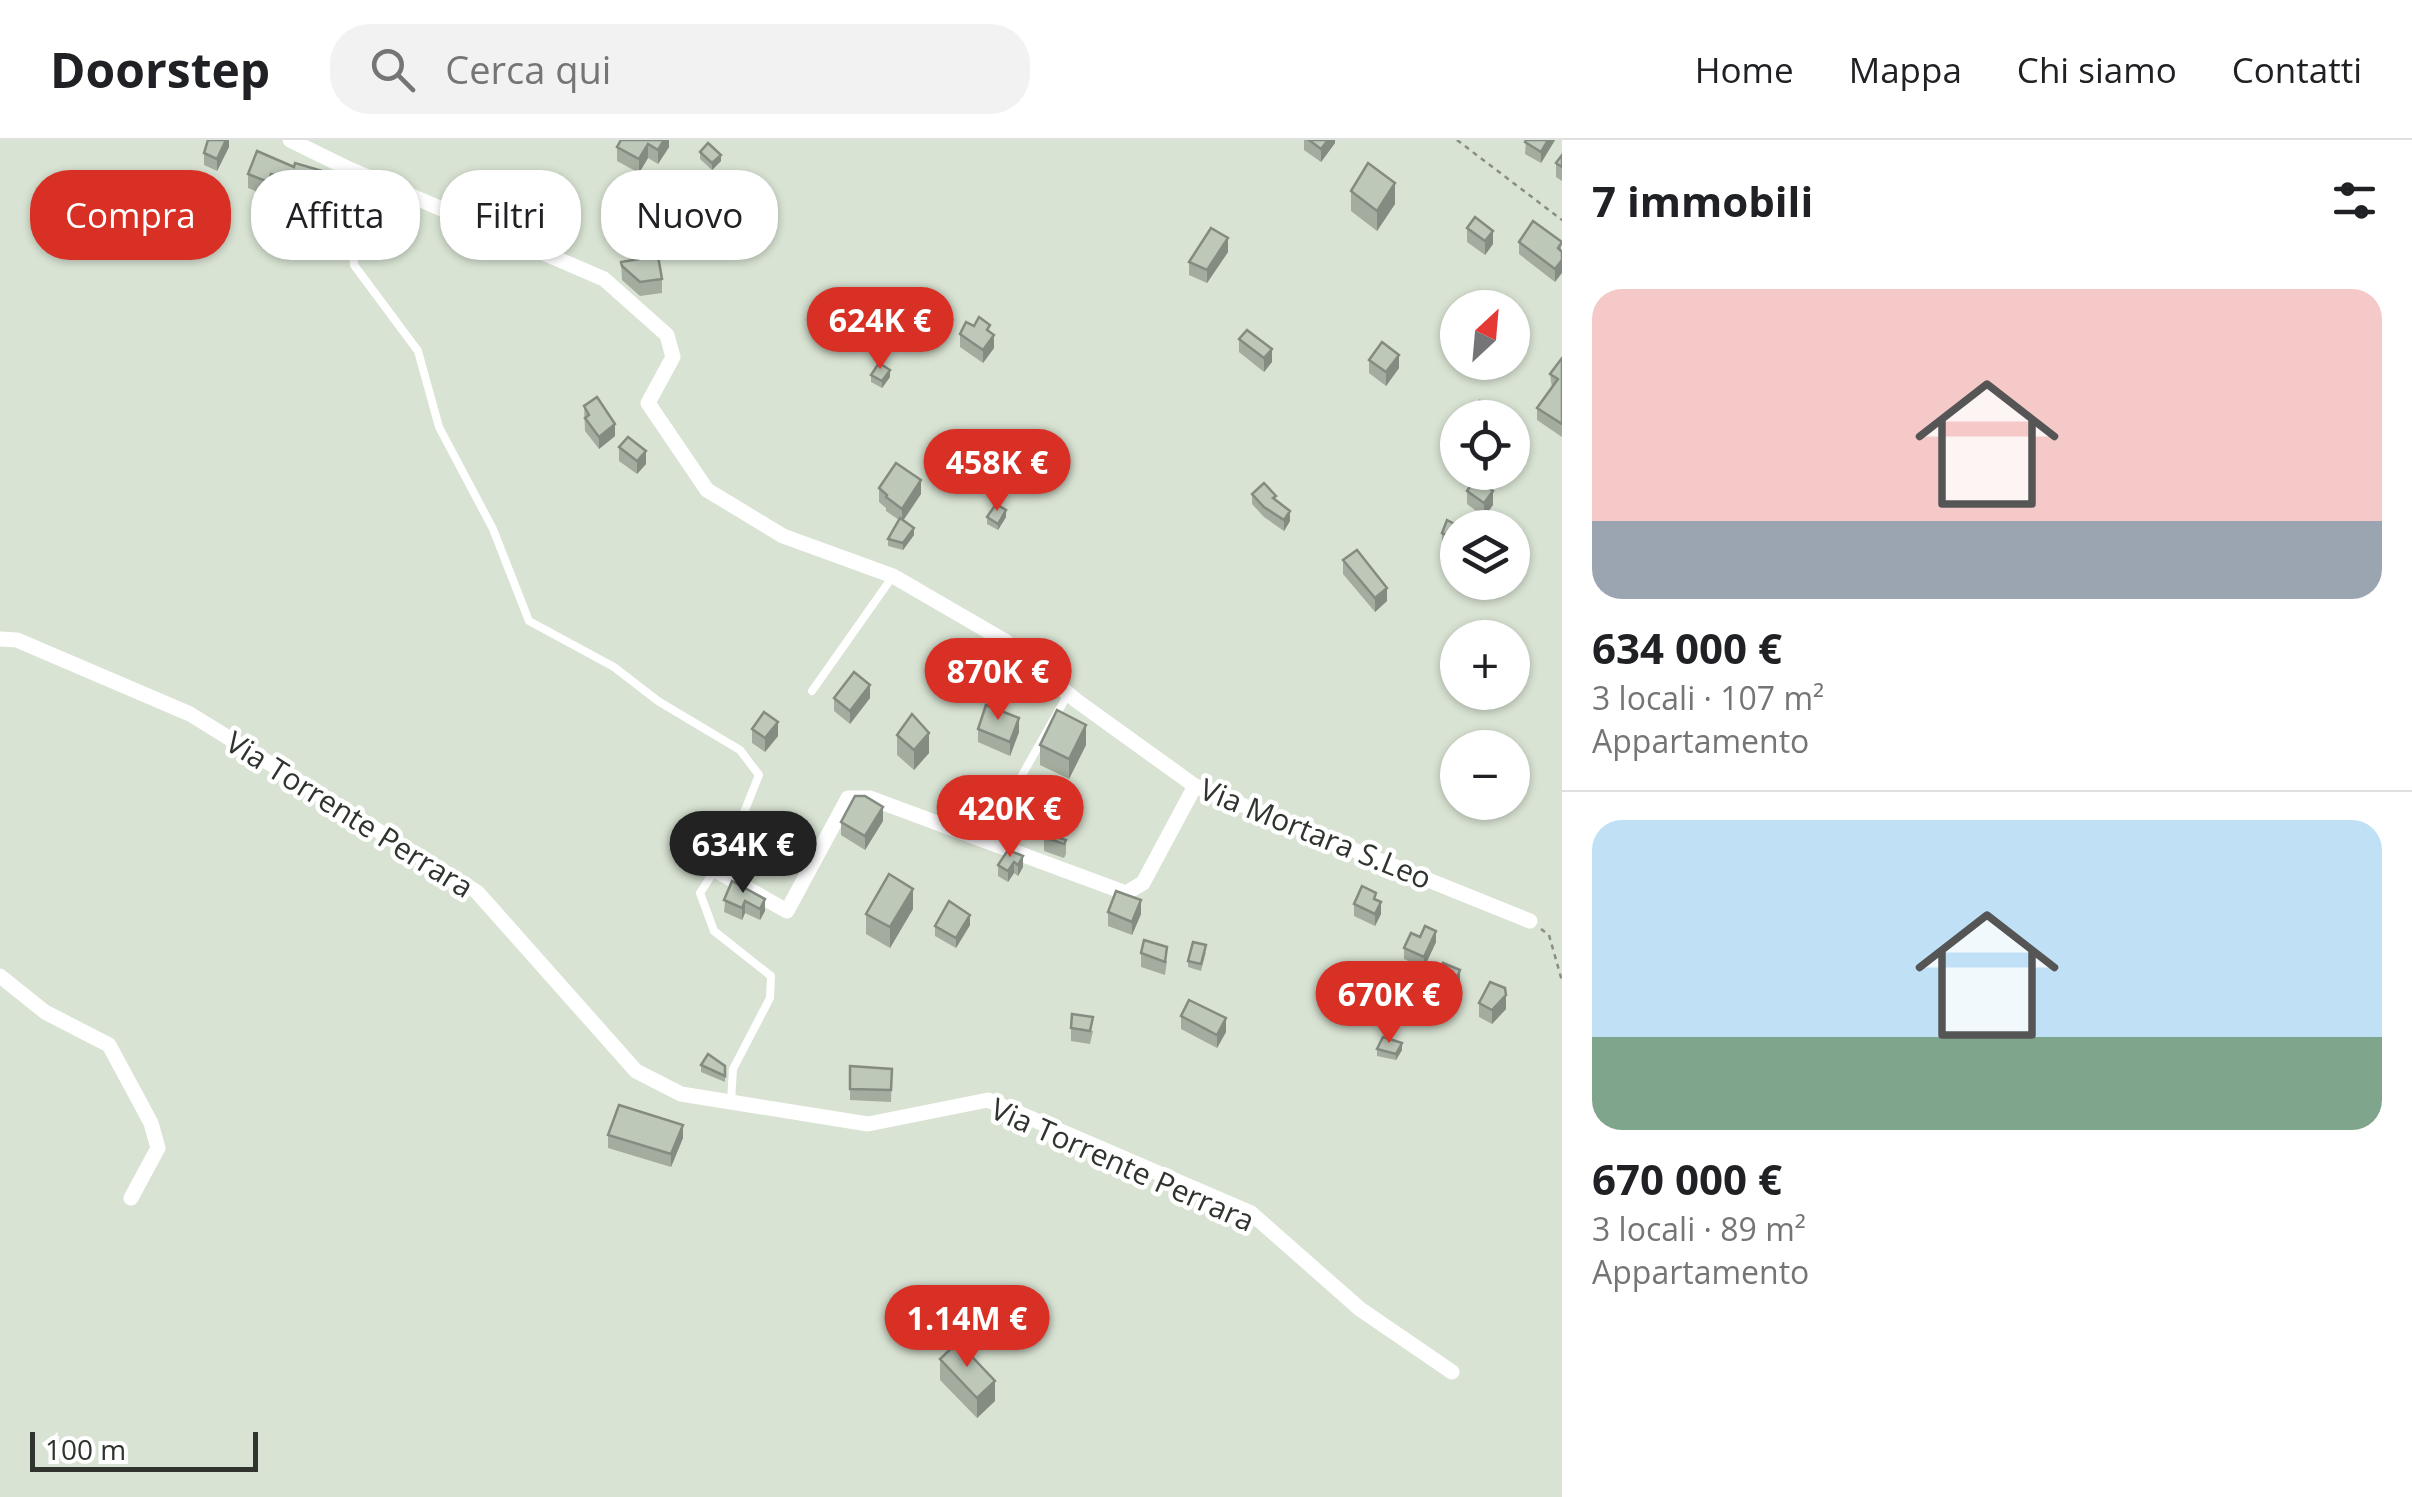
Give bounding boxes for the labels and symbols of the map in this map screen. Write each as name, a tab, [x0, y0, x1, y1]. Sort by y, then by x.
pin: 624K €	[799, 287, 961, 372]
north arrow	[1440, 290, 1530, 380]
pin: 458K €	[916, 429, 1078, 514]
pin: 870K €	[917, 638, 1079, 723]
street label: Via Torrente Perrara	[218, 721, 482, 907]
street label: Via Mortara S.Leo	[1194, 768, 1438, 898]
pin: 420K €	[929, 775, 1091, 860]
pin: 634K €	[662, 811, 824, 896]
pin: 670K €	[1308, 961, 1470, 1046]
street label: Via Torrente Perrara	[985, 1087, 1261, 1241]
pin: 1.14M €	[875, 1285, 1059, 1370]
scale bar	[30, 1427, 258, 1472]

